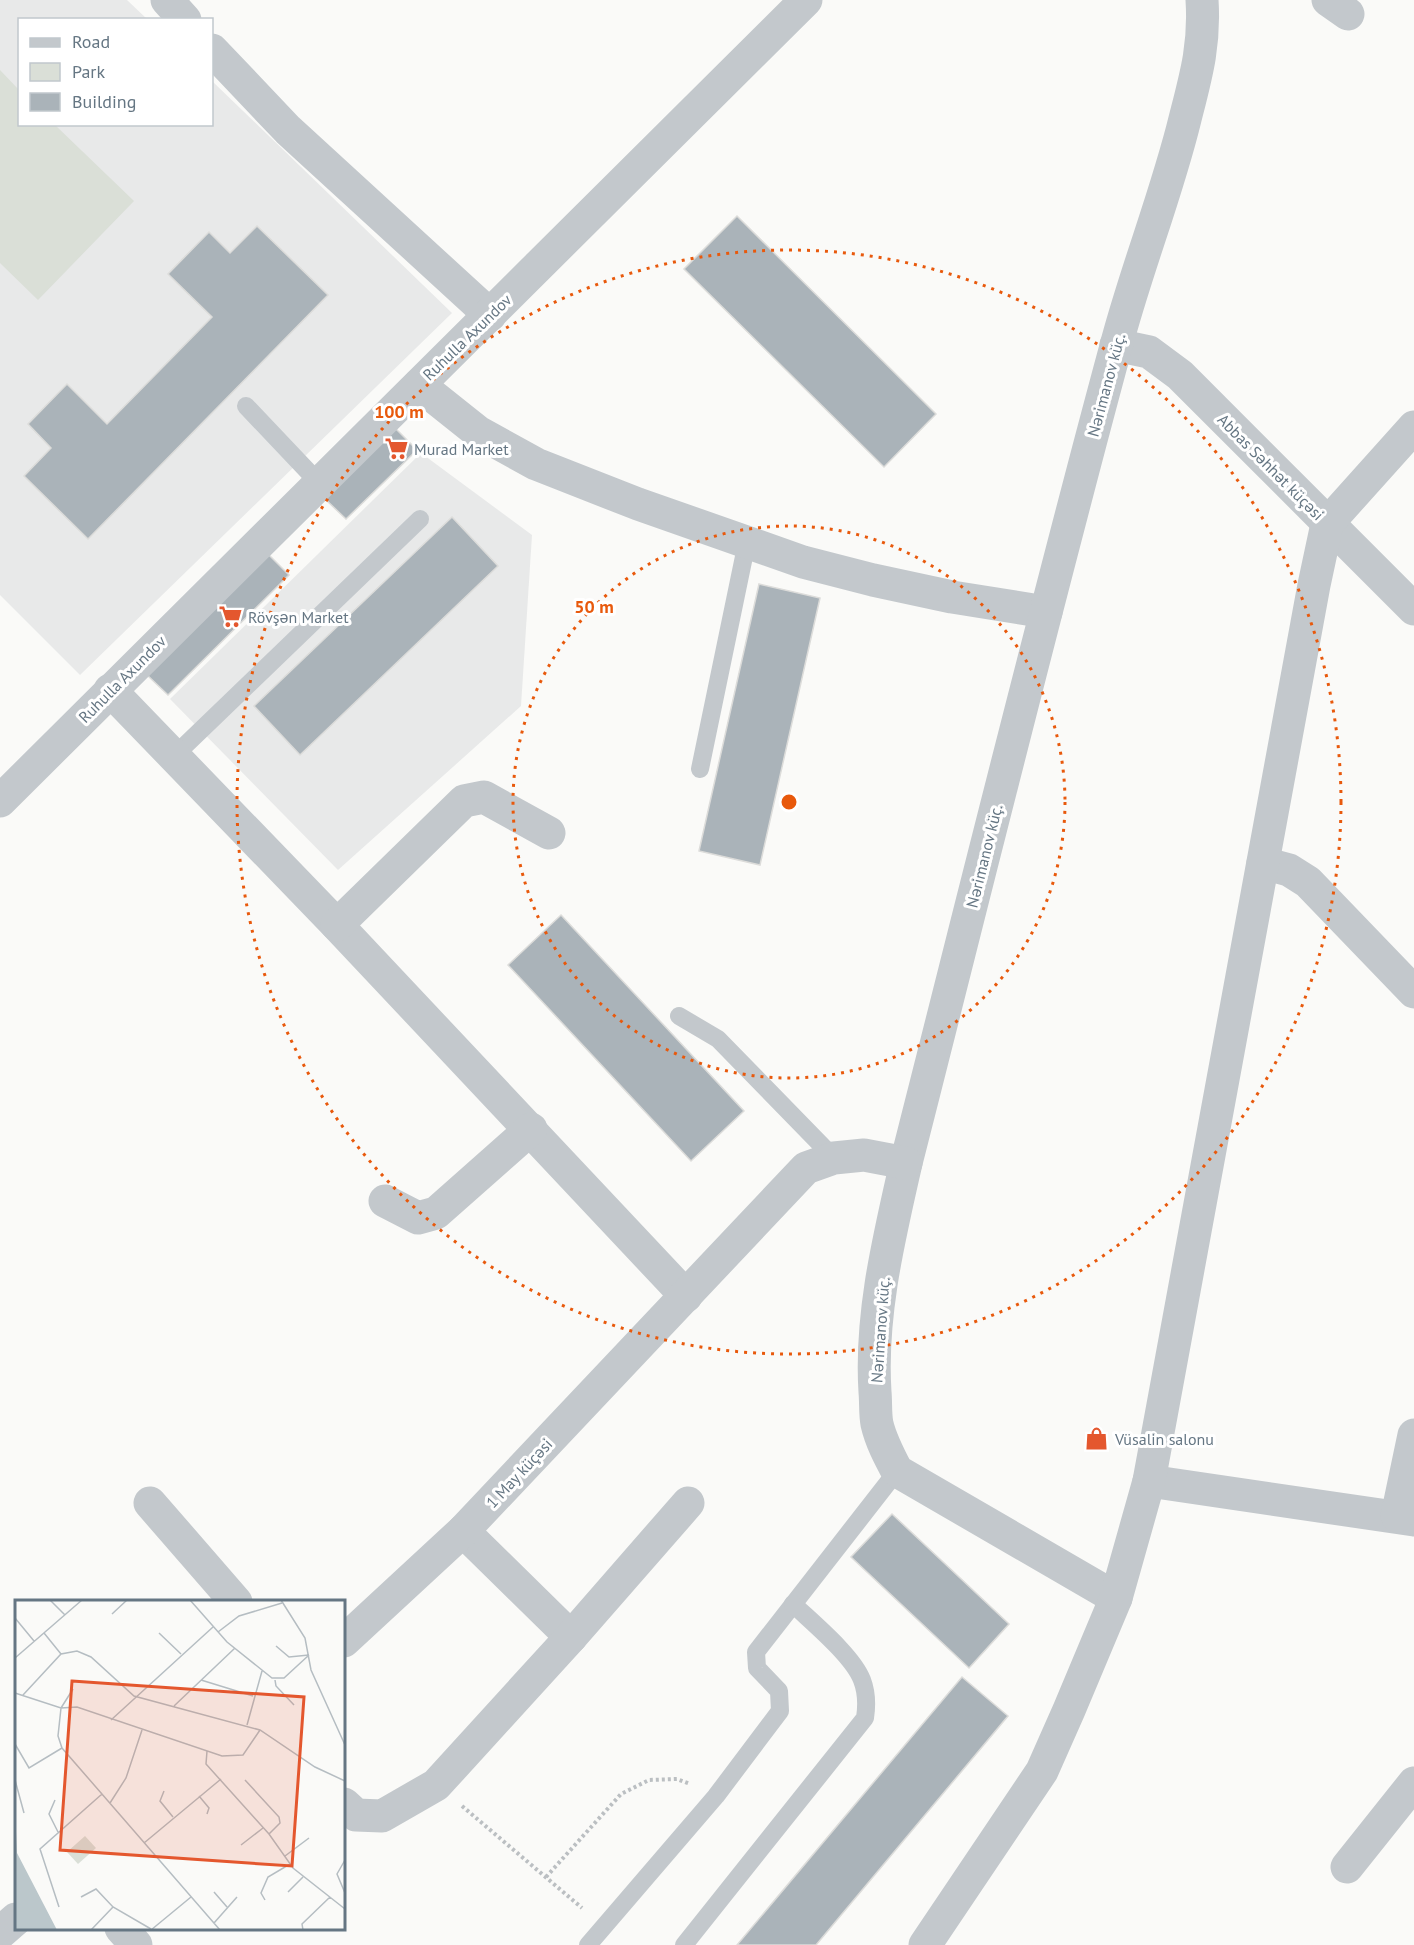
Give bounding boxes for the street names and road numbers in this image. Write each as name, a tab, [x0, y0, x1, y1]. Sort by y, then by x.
street label: Ruhulla Axundov	[418, 289, 516, 384]
street label: Nərimanov küç.	[1083, 331, 1129, 439]
street label: Abbas Səhhət küçəsi	[1214, 410, 1328, 524]
street label: Ruhulla Axundov	[74, 631, 170, 727]
street label: Nərimanov küç.	[961, 802, 1007, 910]
street label: Nərimanov küç.	[866, 1277, 894, 1383]
street label: 1 May küçəsi	[482, 1434, 556, 1512]

